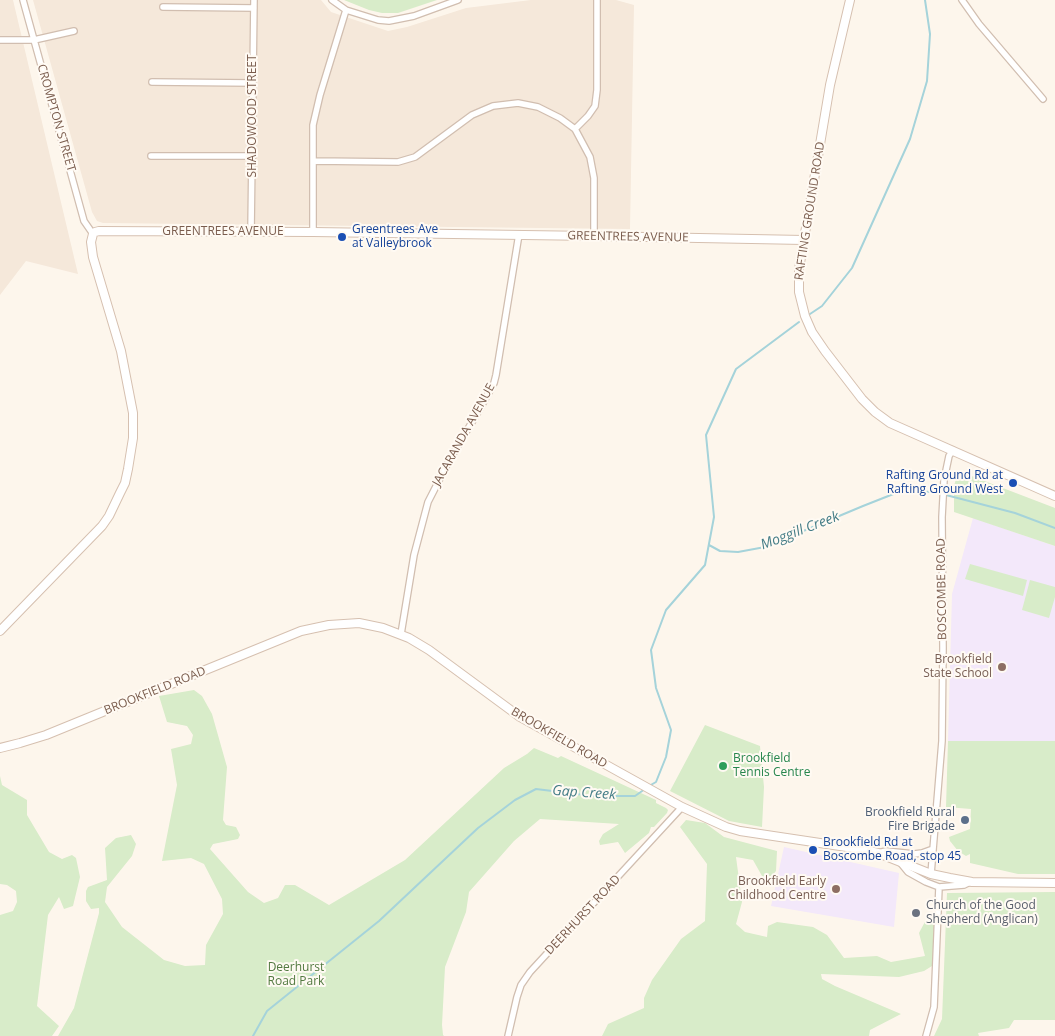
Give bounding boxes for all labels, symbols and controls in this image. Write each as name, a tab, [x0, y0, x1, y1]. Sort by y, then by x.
street label: SHADOWOOD STREET	[246, 54, 260, 178]
street label: CROMPTON STREET	[34, 63, 78, 173]
street label: RAFTING GROUND ROAD	[792, 141, 828, 281]
place label: Greentrees Ave at Valleybrook	[352, 223, 438, 251]
street label: GREENTREES AVENUE	[162, 225, 284, 239]
street label: GREENTREES AVENUE	[567, 229, 689, 245]
marker: Greentrees Ave at Valleybrook	[336, 231, 348, 243]
street label: JACARANDA AVENUE	[430, 381, 498, 489]
place label: Rafting Ground Rd at Rafting Ground West	[886, 469, 1003, 497]
marker: Rafting Ground Rd at Rafting Ground West	[1007, 477, 1019, 489]
water label: Moggill Creek	[758, 508, 842, 554]
street label: BOSCOMBE ROAD	[934, 538, 950, 640]
place label: Brookfield State School	[923, 653, 992, 681]
marker: Brookfield State School	[996, 661, 1008, 673]
street label: BROOKFIELD ROAD	[102, 664, 208, 718]
street label: BROOKFIELD ROAD	[508, 705, 610, 771]
place label: Brookfield Tennis Centre	[733, 752, 811, 780]
marker: Brookfield Tennis Centre	[717, 760, 729, 772]
water label: Gap Creek	[552, 782, 616, 804]
place label: Brookfield Rural Fire Brigade	[865, 806, 955, 834]
marker: Brookfield Rural Fire Brigade	[959, 814, 971, 826]
place label: Brookfield Rd at Boscombe Road, stop 45	[823, 836, 961, 864]
marker: Brookfield Rd at Boscombe Road, stop 45	[807, 844, 819, 856]
street label: DEERHURST ROAD	[542, 872, 624, 958]
place label: Brookfield Early Childhood Centre	[728, 875, 826, 903]
marker: Brookfield Early Childhood Centre	[830, 883, 842, 895]
place label: Church of the Good Shepherd (Anglican)	[926, 899, 1038, 927]
marker: Church of the Good Shepherd (Anglican)	[910, 907, 922, 919]
park label: Deerhurst Road Park	[268, 961, 324, 989]

